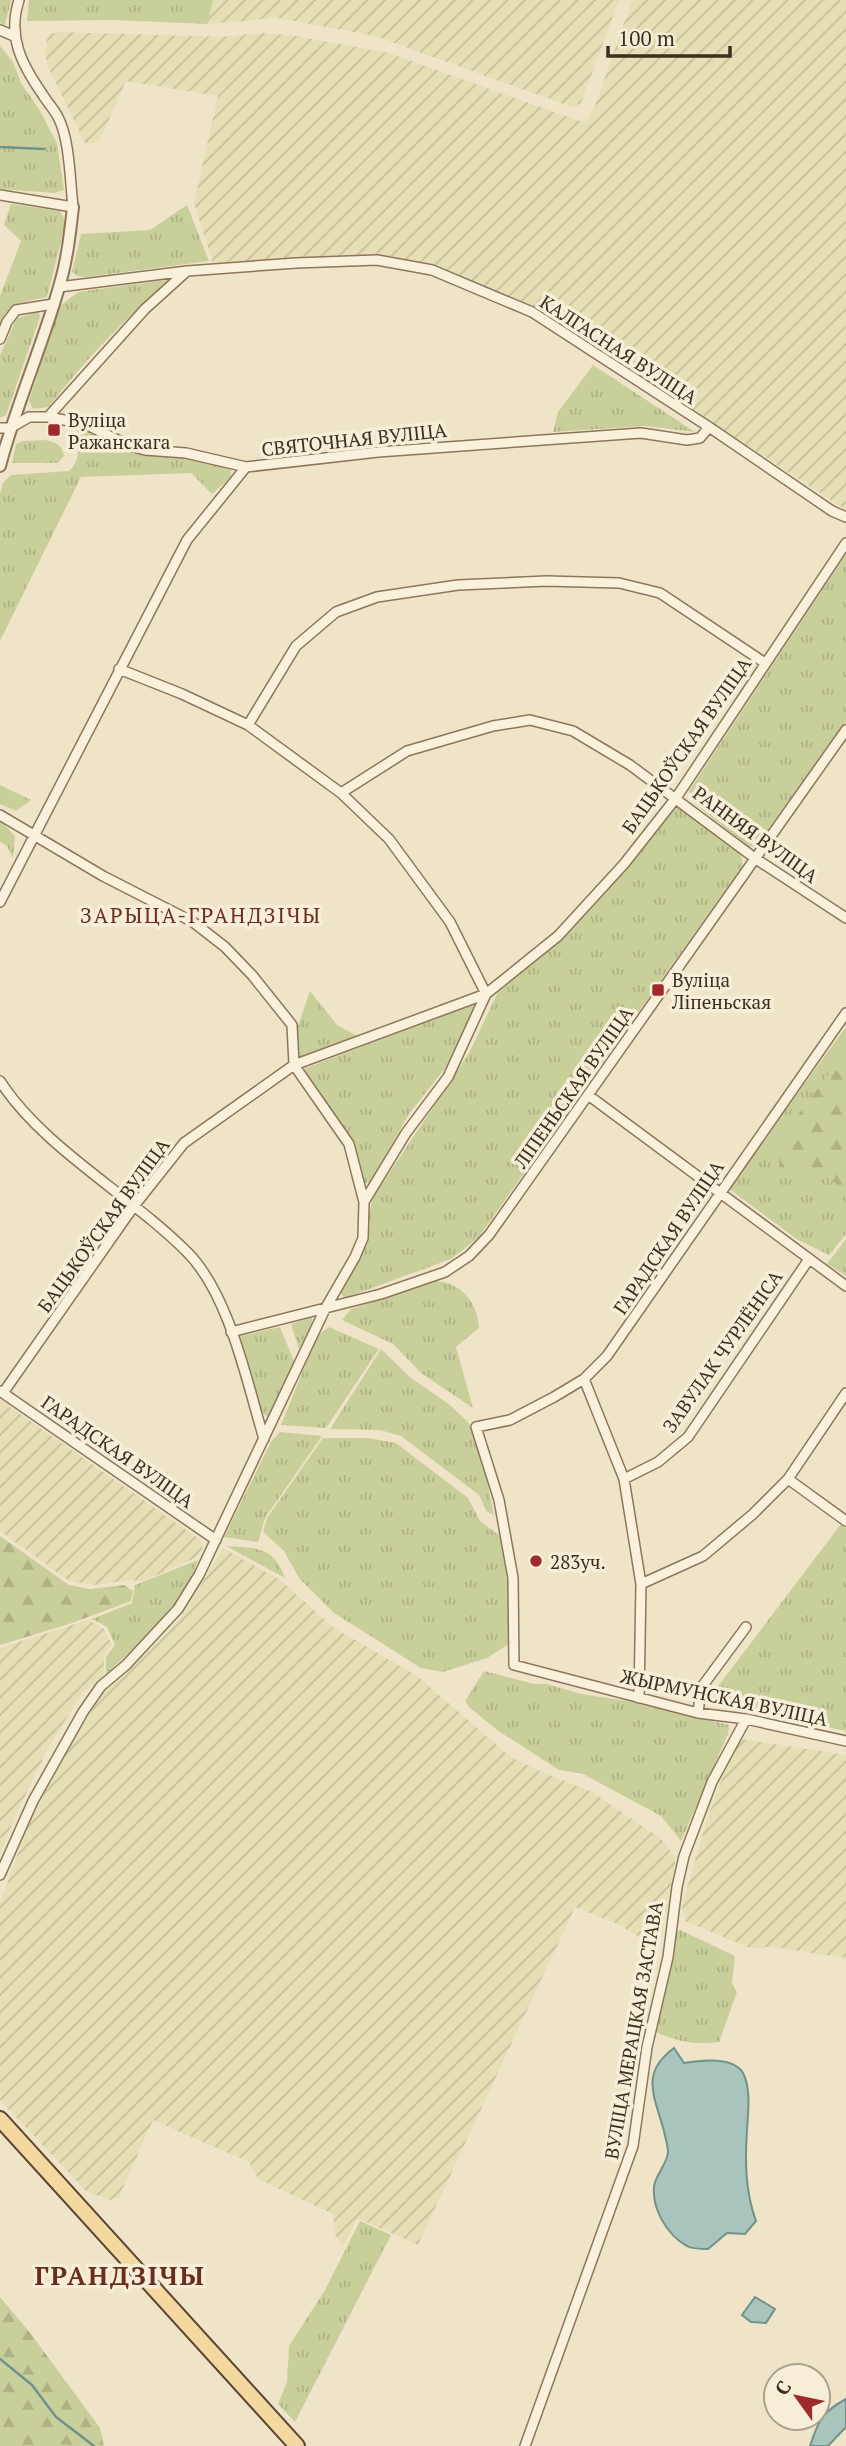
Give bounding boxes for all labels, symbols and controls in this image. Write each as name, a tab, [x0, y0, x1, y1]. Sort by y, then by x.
scale bar	[608, 14, 730, 58]
text: 100 m	[618, 24, 675, 52]
street label: КАЛГАСНАЯ ВУЛІЦА	[536, 289, 702, 409]
place label: Вуліца Ражанскага	[68, 407, 171, 454]
street label: СВЯТОЧНАЯ ВУЛІЦА	[260, 417, 448, 461]
marker: Вуліца Ражанскага	[46, 422, 62, 438]
street label: БАЦЬКОЎСКАЯ ВУЛІЦА	[616, 652, 756, 838]
street label: РАННЯЯ ВУЛІЦА	[688, 780, 824, 888]
district label: ЗАРЫЦА-ГРАНДЗІЧЫ	[80, 901, 322, 929]
place label: Вуліца Ліпеньская	[671, 967, 771, 1014]
marker: Вуліца Ліпеньская	[650, 982, 666, 998]
street label: ЛІПЕНЬСКАЯ ВУЛІЦА	[507, 1001, 638, 1174]
street label: БАЦЬКОЎСКАЯ ВУЛІЦА	[31, 1133, 175, 1317]
street label: ГАРАДСКАЯ ВУЛІЦА	[607, 1155, 729, 1319]
street label: ЗАВУЛАК ЧУРЛЁНІСА	[656, 1265, 788, 1437]
street label: ГАРАДСКАЯ ВУЛІЦА	[37, 1389, 199, 1513]
place label: 283уч.	[550, 1549, 606, 1574]
marker: 283уч.	[528, 1553, 544, 1569]
street label: ЖЫРМУНСКАЯ ВУЛІЦА	[618, 1663, 830, 1731]
street label: ВУЛІЦА МЕРАЦКАЯ ЗАСТАВА	[598, 1899, 668, 2161]
district label: ГРАНДЗІЧЫ	[34, 2258, 206, 2292]
north arrow	[762, 2362, 832, 2432]
text: С	[768, 2375, 796, 2399]

